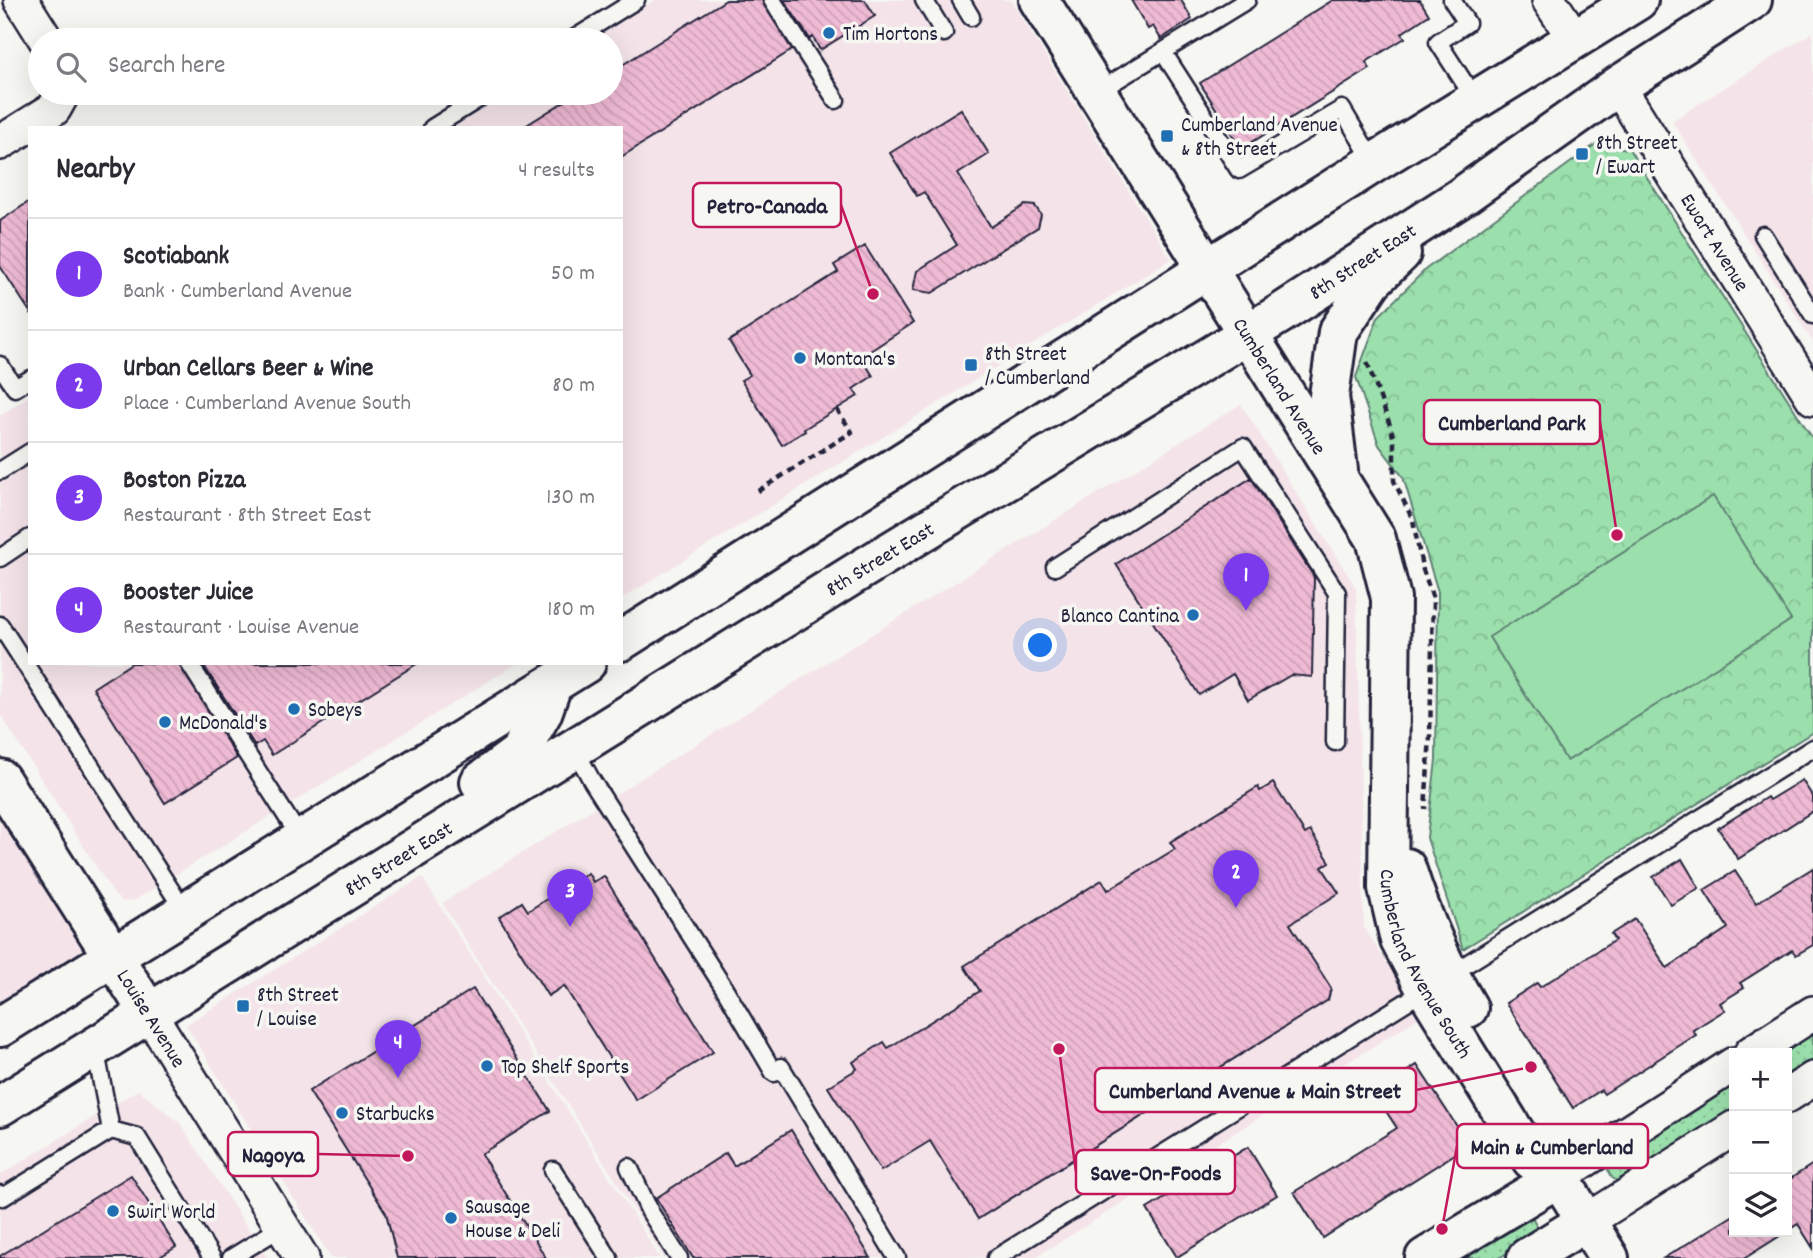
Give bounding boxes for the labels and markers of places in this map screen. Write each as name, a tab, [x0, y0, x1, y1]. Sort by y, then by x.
place label: Tim Hortons	[843, 21, 938, 51]
marker: Tim Hortons	[821, 25, 837, 41]
place label: Cumberland Avenue & 8th Street	[1181, 112, 1338, 166]
marker: Cumberland Avenue & 8th Street	[1159, 128, 1175, 144]
place label: 8th Street / Ewart	[1596, 130, 1678, 184]
marker: 8th Street / Ewart	[1574, 146, 1590, 162]
callout: Petro-Canada	[693, 183, 841, 227]
place label: 8th Street / Cumberland	[985, 341, 1090, 395]
place label: Montana's	[814, 346, 895, 376]
marker: Montana's	[792, 350, 808, 366]
marker: 8th Street / Cumberland	[963, 357, 979, 373]
callout: Cumberland Park	[1424, 400, 1600, 444]
pin: 1	[1223, 553, 1269, 611]
place label: Blanco Cantina	[1061, 603, 1180, 633]
marker: Blanco Cantina	[1185, 607, 1201, 623]
place label: Sobeys	[308, 697, 362, 727]
marker: Sobeys	[286, 701, 302, 717]
place label: McDonald's	[179, 710, 267, 740]
marker: McDonald's	[157, 714, 173, 730]
pin: 2	[1213, 850, 1259, 908]
pin: 3	[547, 869, 593, 927]
place label: 8th Street / Louise	[257, 982, 339, 1036]
marker: 8th Street / Louise	[235, 998, 251, 1014]
pin: 4	[375, 1020, 421, 1078]
place label: Top Shelf Sports	[501, 1054, 629, 1084]
marker: Top Shelf Sports	[479, 1058, 495, 1074]
callout: Cumberland Avenue & Main Street	[1095, 1068, 1416, 1112]
place label: Starbucks	[356, 1101, 435, 1131]
marker: Starbucks	[334, 1105, 350, 1121]
callout: Main & Cumberland	[1457, 1124, 1648, 1168]
callout: Nagoya	[228, 1132, 318, 1176]
callout: Save-On-Foods	[1076, 1150, 1235, 1194]
place label: Sausage House & Deli	[465, 1194, 560, 1248]
place label: Swirl World	[127, 1199, 215, 1229]
marker: Swirl World	[105, 1203, 121, 1219]
marker: Sausage House & Deli	[443, 1210, 459, 1226]

